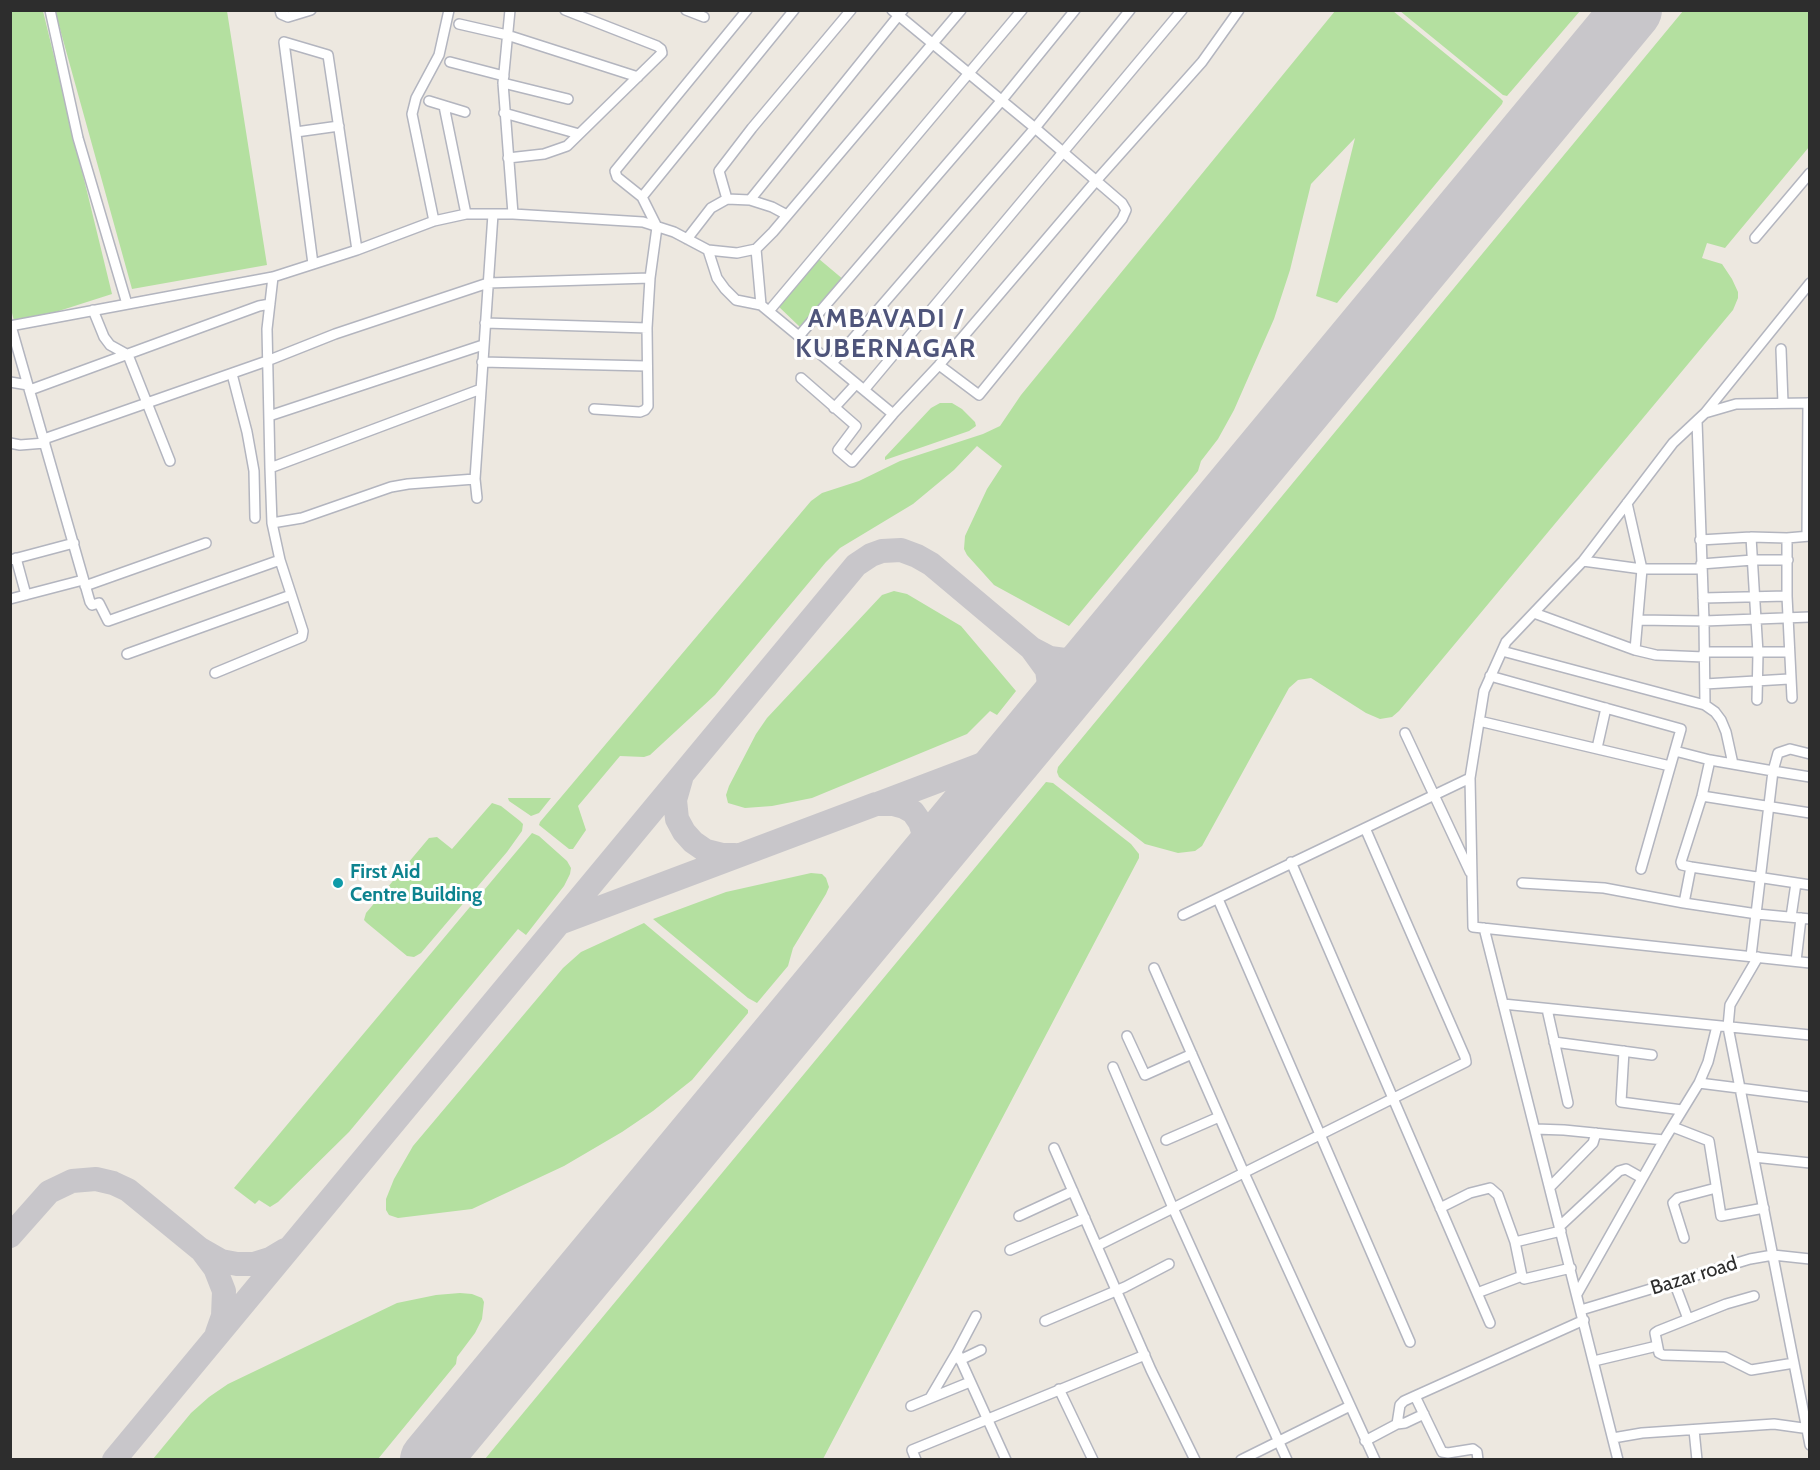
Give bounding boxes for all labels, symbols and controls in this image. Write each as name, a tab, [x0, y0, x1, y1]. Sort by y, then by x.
district label: AMBAVADI / KUBERNAGAR	[795, 303, 977, 364]
place label: First Aid Centre Building	[350, 860, 482, 907]
marker: First Aid Centre Building	[331, 876, 345, 890]
street label: Bazar road	[1648, 1251, 1740, 1301]

